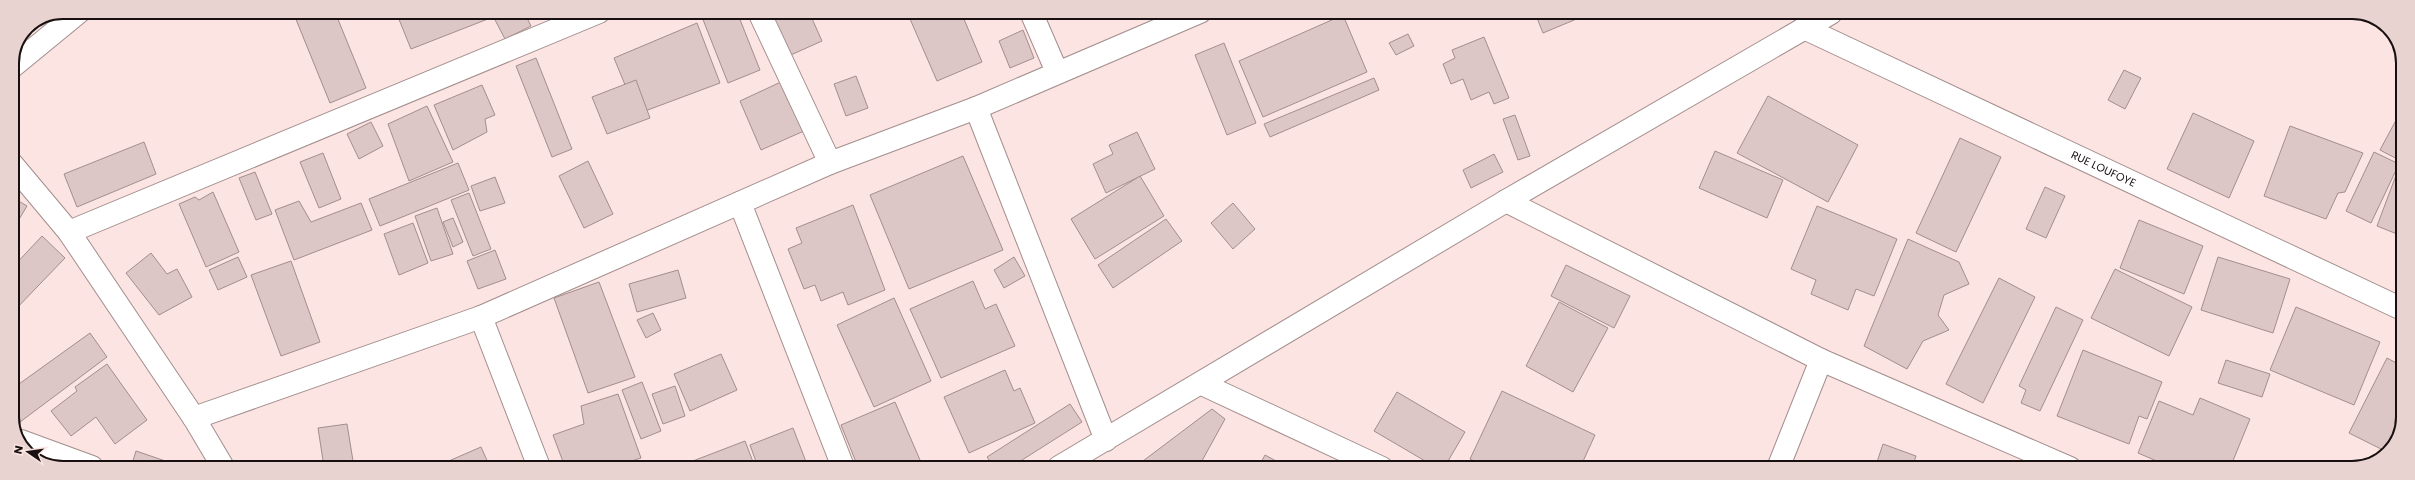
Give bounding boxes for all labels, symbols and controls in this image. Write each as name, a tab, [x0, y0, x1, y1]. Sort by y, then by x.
street label: RUE LOUFOYE	[2069, 147, 2139, 191]
north arrow	[8, 432, 48, 472]
text: N	[10, 444, 27, 456]

